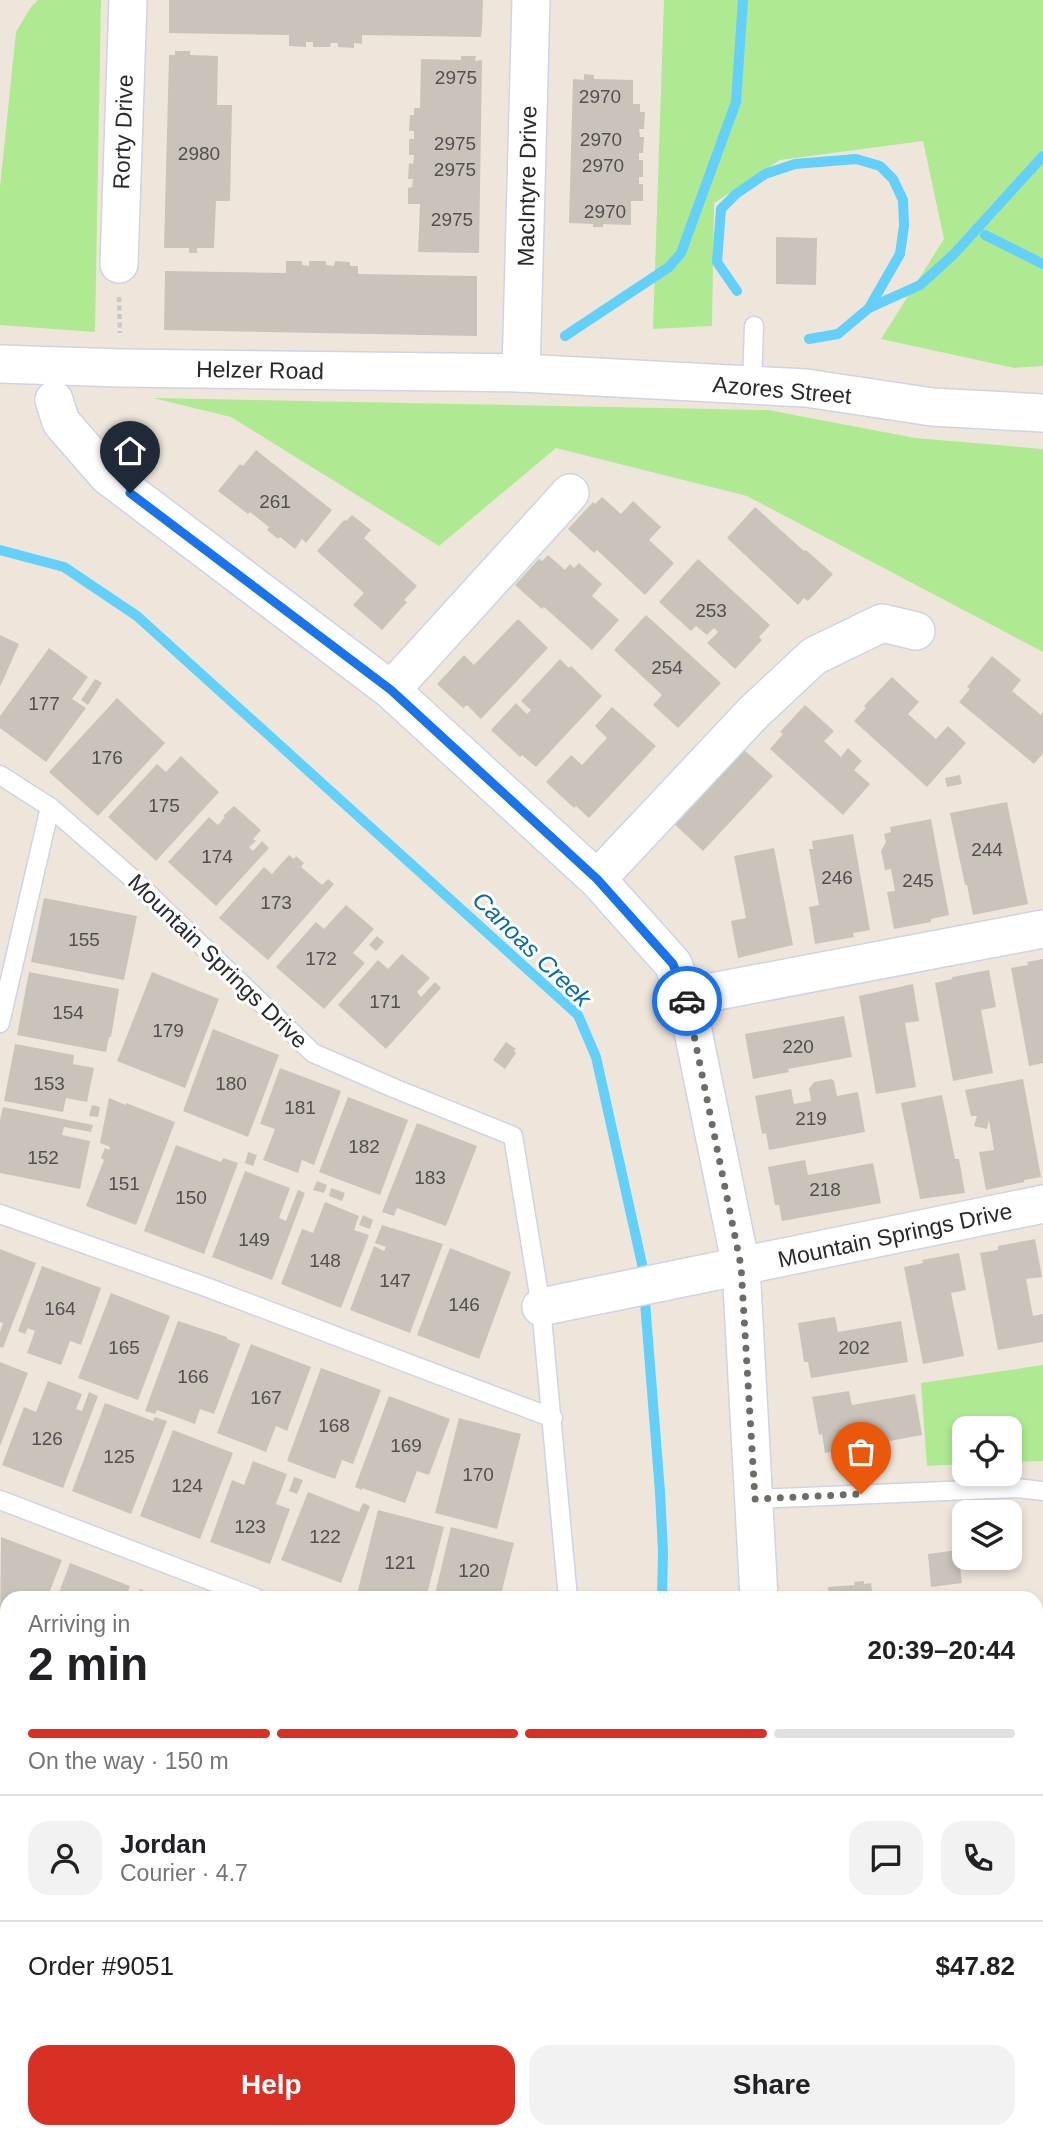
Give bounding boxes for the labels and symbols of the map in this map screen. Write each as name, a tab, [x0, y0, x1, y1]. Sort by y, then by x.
house number: 2975	[435, 67, 477, 88]
street label: Rorty Drive	[108, 74, 138, 190]
house number: 2970	[579, 86, 621, 107]
street label: MacIntyre Drive	[513, 105, 541, 267]
house number: 2970	[580, 129, 622, 150]
house number: 2975	[434, 133, 476, 154]
house number: 2980	[178, 143, 220, 164]
house number: 2970	[582, 155, 624, 176]
house number: 2975	[434, 159, 476, 180]
house number: 2970	[584, 201, 626, 222]
house number: 2975	[431, 209, 473, 230]
street label: Helzer Road	[196, 356, 324, 384]
street label: Azores Street	[711, 371, 853, 409]
pin	[100, 421, 160, 493]
house number: 261	[259, 491, 291, 512]
house number: 253	[695, 600, 727, 621]
house number: 254	[651, 657, 683, 678]
house number: 177	[28, 693, 60, 714]
house number: 176	[91, 747, 123, 768]
house number: 175	[148, 795, 180, 816]
house number: 244	[971, 839, 1003, 860]
house number: 174	[201, 846, 233, 867]
house number: 246	[821, 867, 853, 888]
street label: Mountain Springs Drive	[123, 869, 313, 1053]
house number: 245	[902, 870, 934, 891]
water label: Canoas Creek	[467, 886, 598, 1013]
house number: 173	[260, 892, 292, 913]
house number: 155	[68, 929, 100, 950]
house number: 172	[305, 948, 337, 969]
courier	[652, 966, 722, 1036]
house number: 171	[369, 991, 401, 1012]
house number: 154	[52, 1002, 84, 1023]
house number: 179	[152, 1020, 184, 1041]
house number: 220	[782, 1036, 814, 1057]
house number: 153	[33, 1073, 65, 1094]
house number: 180	[215, 1073, 247, 1094]
house number: 181	[284, 1097, 316, 1118]
house number: 219	[795, 1108, 827, 1129]
house number: 182	[348, 1136, 380, 1157]
house number: 152	[27, 1147, 59, 1168]
house number: 183	[414, 1167, 446, 1188]
house number: 151	[108, 1173, 140, 1194]
house number: 218	[809, 1179, 841, 1200]
house number: 150	[175, 1187, 207, 1208]
street label: Mountain Springs Drive	[775, 1197, 1015, 1273]
house number: 149	[238, 1229, 270, 1250]
house number: 148	[309, 1250, 341, 1271]
house number: 147	[379, 1270, 411, 1291]
house number: 146	[448, 1294, 480, 1315]
house number: 164	[44, 1298, 76, 1319]
house number: 165	[108, 1337, 140, 1358]
house number: 202	[838, 1337, 870, 1358]
house number: 166	[177, 1366, 209, 1387]
house number: 167	[250, 1387, 282, 1408]
house number: 168	[318, 1415, 350, 1436]
pin	[831, 1422, 891, 1494]
house number: 126	[31, 1428, 63, 1449]
house number: 169	[390, 1435, 422, 1456]
house number: 125	[103, 1446, 135, 1467]
house number: 170	[462, 1464, 494, 1485]
house number: 124	[171, 1475, 203, 1496]
house number: 123	[234, 1516, 266, 1537]
house number: 122	[309, 1526, 341, 1547]
house number: 121	[384, 1552, 416, 1573]
house number: 120	[458, 1560, 490, 1581]

